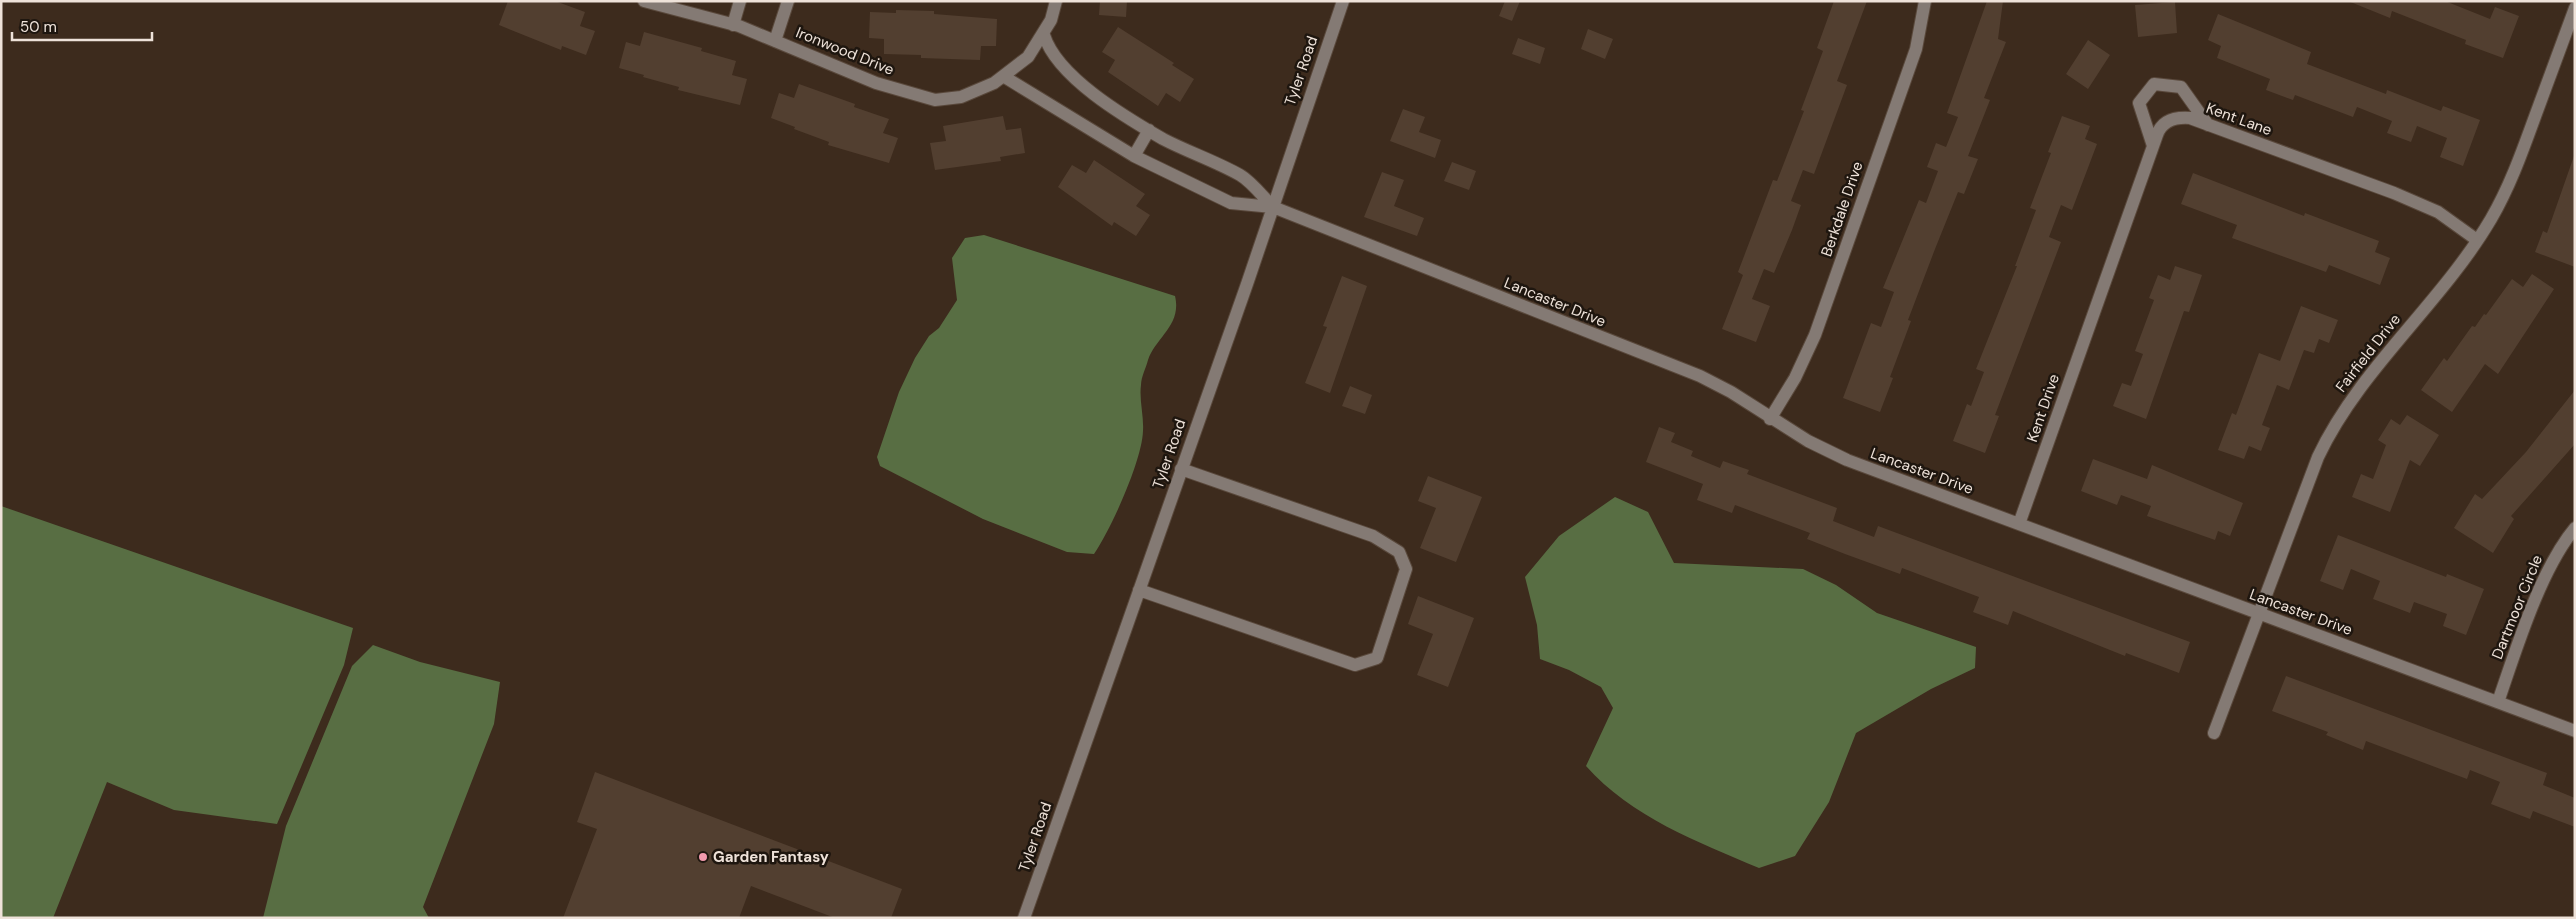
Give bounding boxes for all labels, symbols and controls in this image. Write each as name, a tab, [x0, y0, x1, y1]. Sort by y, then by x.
scale bar	[12, 10, 152, 42]
text: 50 m	[20, 17, 57, 37]
street label: Ironwood Drive	[793, 22, 897, 80]
street label: Tyler Road	[1280, 34, 1322, 108]
street label: Kent Lane	[2203, 98, 2275, 140]
street label: Berkdale Drive	[1816, 159, 1868, 259]
street label: Lancaster Drive	[1501, 273, 1609, 331]
street label: Fairfield Drive	[2331, 310, 2405, 396]
street label: Kent Drive	[2022, 371, 2064, 445]
street label: Tyler Road	[1148, 417, 1190, 491]
street label: Lancaster Drive	[1868, 443, 1976, 499]
street label: Dartmoor Circle	[2487, 552, 2547, 662]
street label: Lancaster Drive	[2247, 584, 2355, 640]
street label: Tyler Road	[1014, 800, 1056, 874]
place label: Garden Fantasy	[713, 847, 829, 867]
marker: Garden Fantasy	[697, 851, 709, 863]

